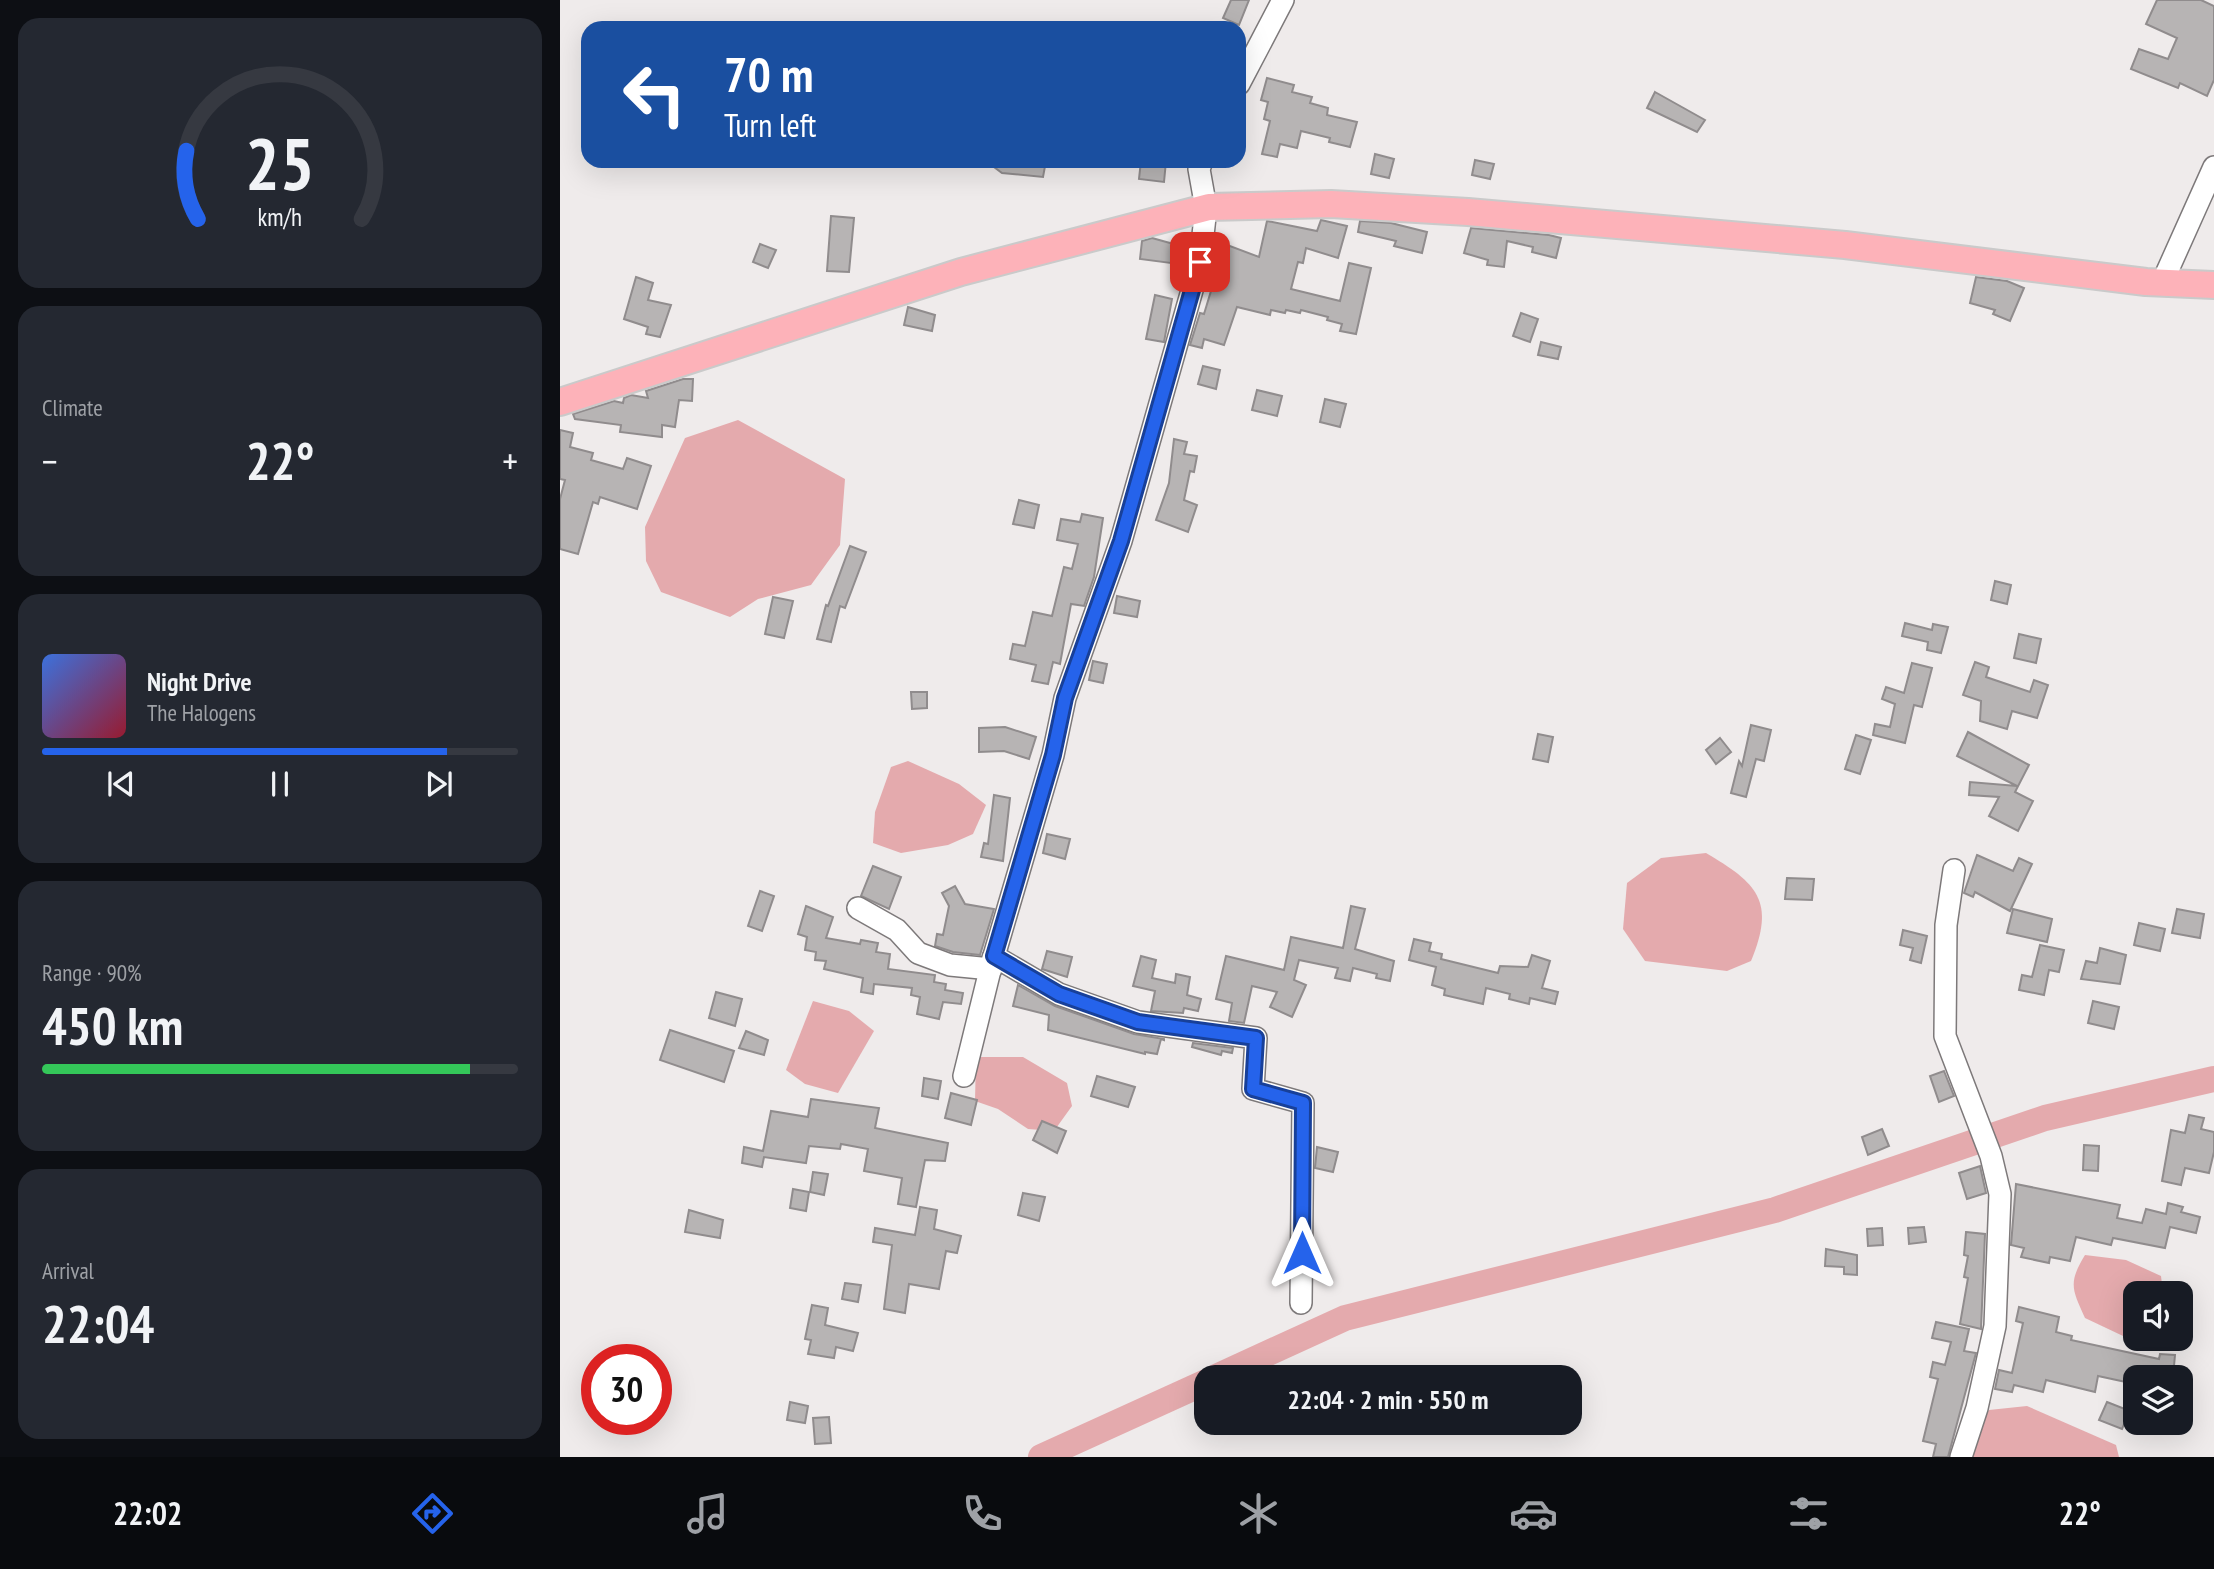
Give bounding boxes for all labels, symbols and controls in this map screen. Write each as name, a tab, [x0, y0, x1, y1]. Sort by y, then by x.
text: 70 m	[724, 42, 813, 106]
icon: left	[609, 49, 700, 140]
text: Turn left	[724, 104, 816, 146]
text: 25	[245, 115, 315, 209]
text: km/h	[258, 201, 302, 233]
pin	[1170, 232, 1230, 292]
icon: arrive	[1181, 243, 1219, 281]
text: Climate	[42, 393, 103, 422]
text: 22°	[246, 427, 314, 494]
text: −	[42, 436, 58, 485]
text: +	[502, 436, 518, 485]
text: Night Drive	[147, 665, 252, 698]
text: The Halogens	[147, 698, 256, 727]
icon: previous	[102, 765, 140, 803]
icon: pause	[261, 765, 299, 803]
icon: next	[420, 765, 458, 803]
text: Range · 90%	[42, 958, 142, 987]
text: 450 km	[42, 992, 183, 1059]
position arrow	[1265, 1216, 1339, 1290]
text: Arrival	[42, 1256, 94, 1285]
map controls	[2123, 1281, 2193, 1435]
button: sound	[2123, 1281, 2193, 1351]
text: 22:04	[42, 1290, 154, 1357]
speed limit sign: 30	[581, 1344, 672, 1435]
button: layers	[2123, 1365, 2193, 1435]
text: 22:04 · 2 min · 550 m	[1288, 1383, 1488, 1416]
icon: directions	[408, 1489, 457, 1538]
icon: music	[683, 1489, 732, 1538]
icon: phone	[958, 1489, 1007, 1538]
icon: climate	[1234, 1489, 1283, 1538]
icon: car	[1509, 1489, 1558, 1538]
icon: filters	[1784, 1489, 1833, 1538]
text: 22:02	[113, 1492, 182, 1534]
text: 22°	[2059, 1492, 2101, 1534]

